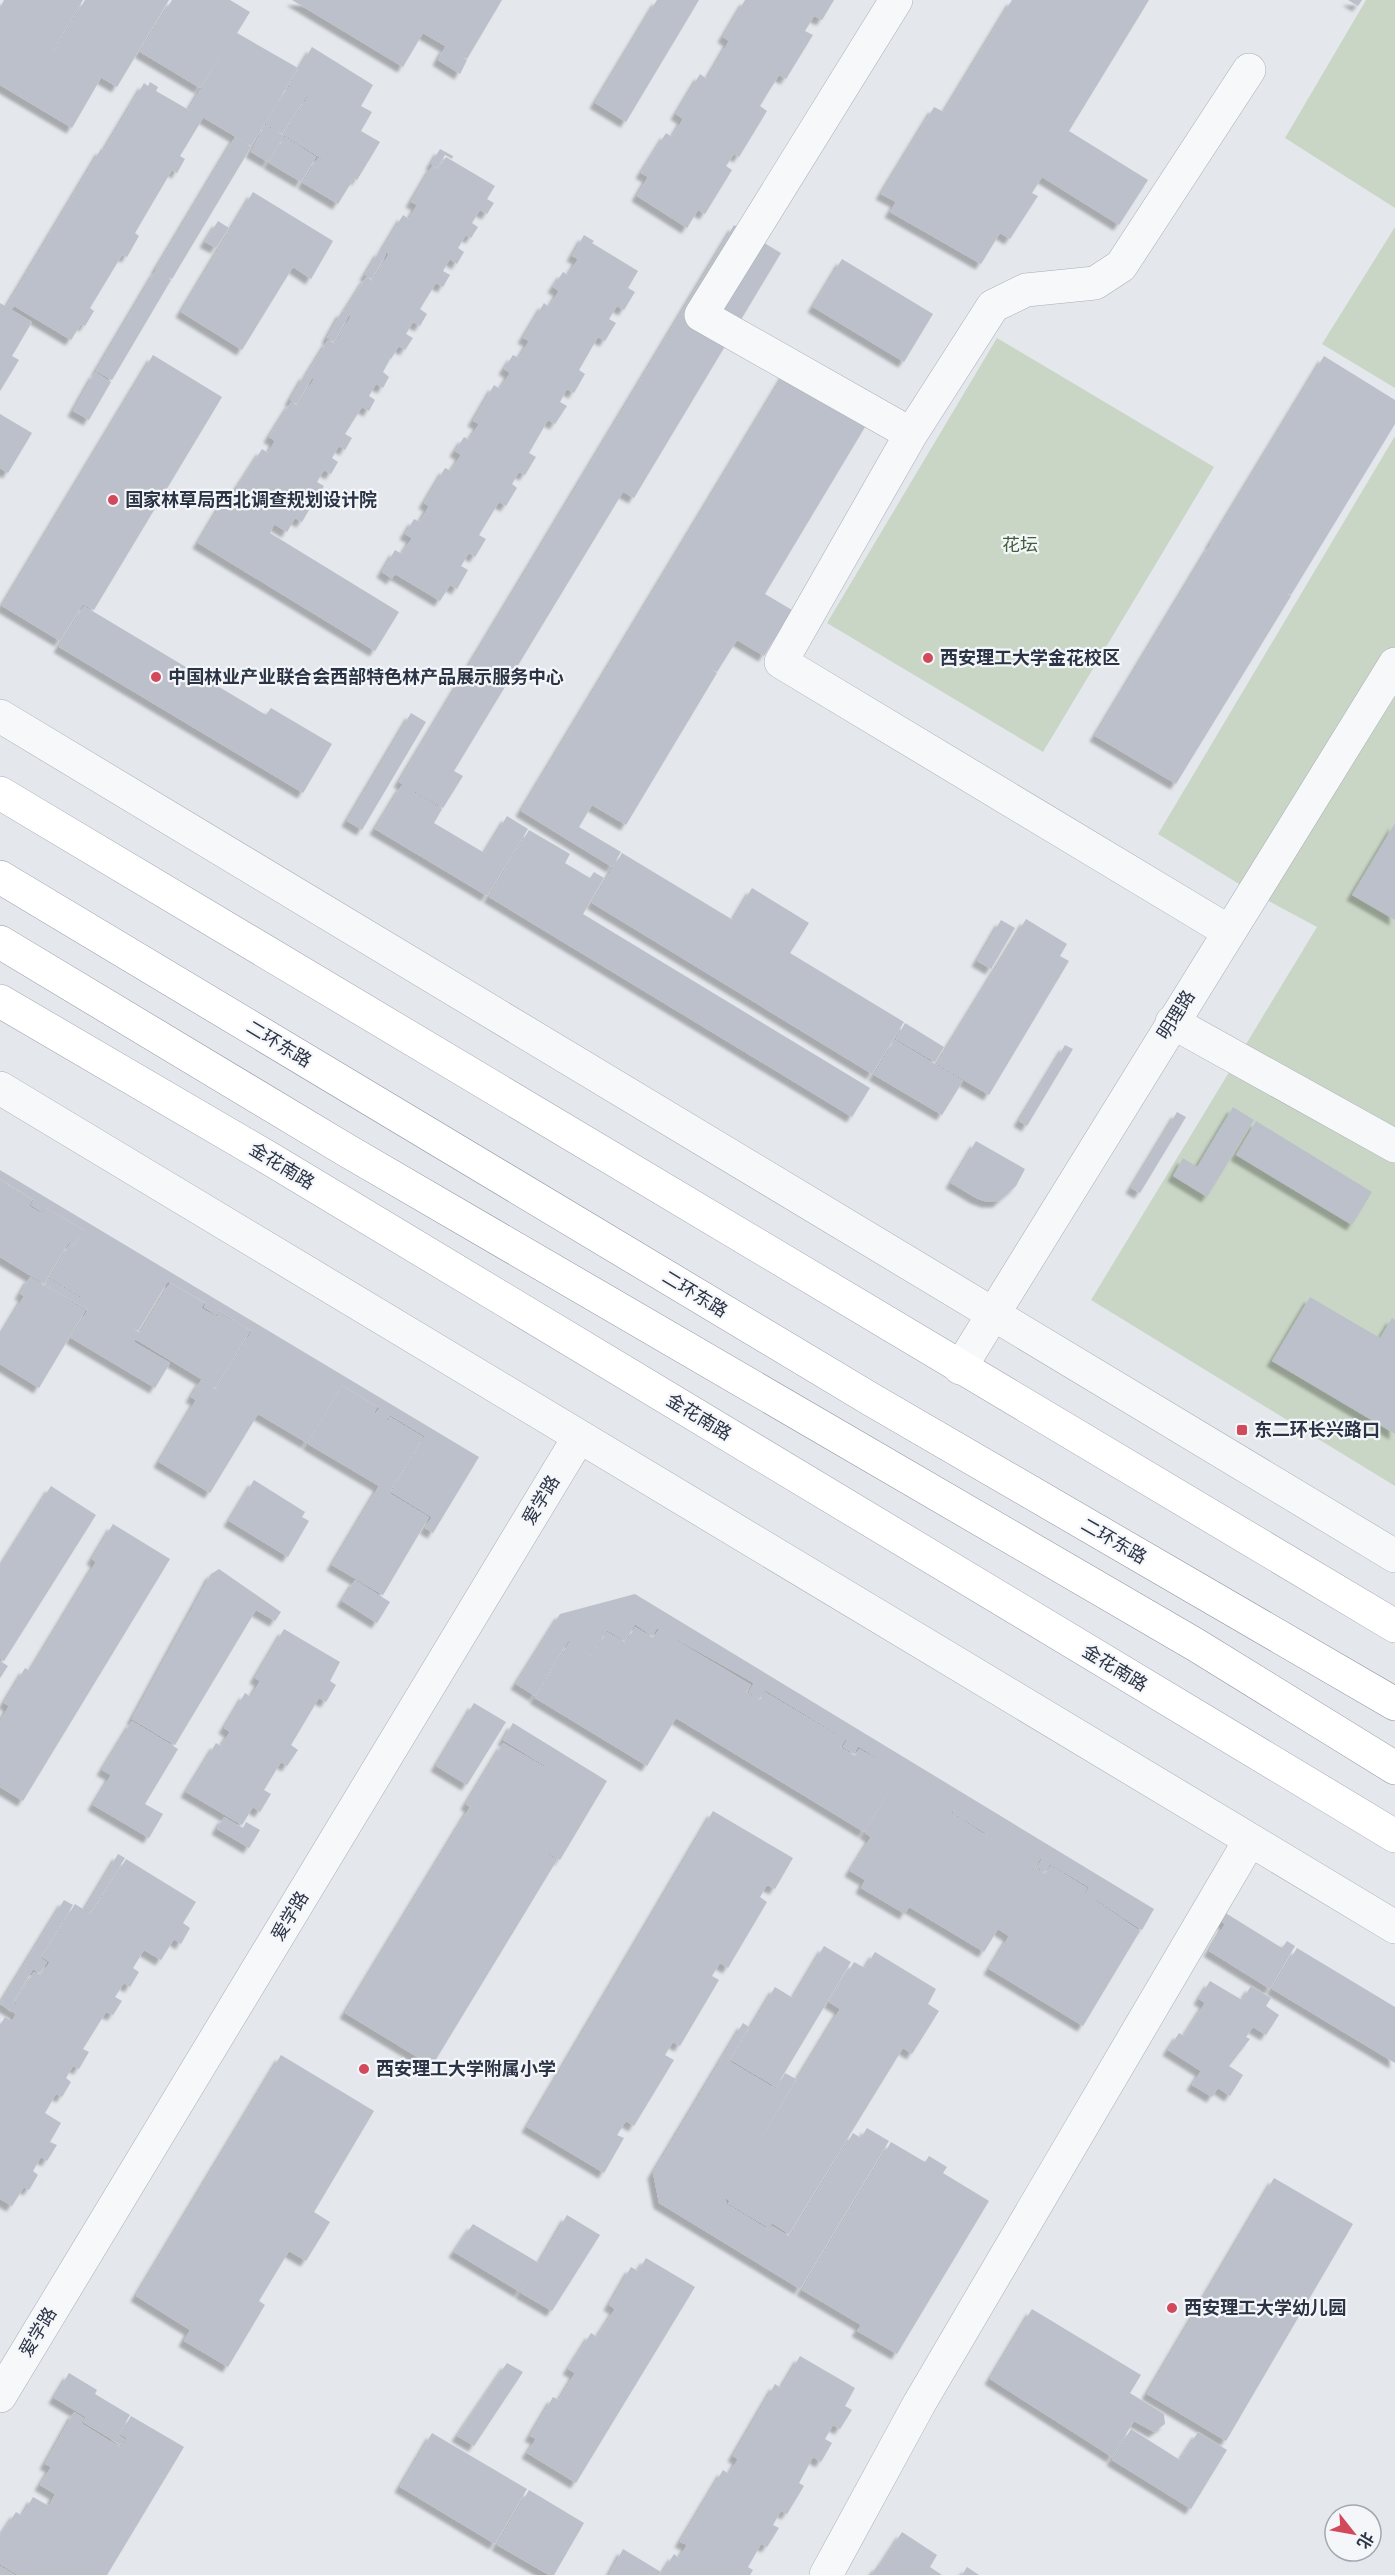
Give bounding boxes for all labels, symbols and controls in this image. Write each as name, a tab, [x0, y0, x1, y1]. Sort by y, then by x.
place label: 国家林草局西北调查规划设计院	[125, 490, 377, 513]
marker: 国家林草局西北调查规划设计院	[106, 493, 120, 507]
park label: 花坛	[1002, 535, 1038, 558]
place label: 西安理工大学金花校区	[940, 648, 1120, 671]
marker: 西安理工大学金花校区	[921, 651, 935, 665]
place label: 中国林业产业联合会西部特色林产品展示服务中心	[168, 667, 564, 690]
marker: 中国林业产业联合会西部特色林产品展示服务中心	[149, 670, 163, 684]
street label: 明理路	[1153, 987, 1201, 1045]
street label: 二环东路	[241, 1017, 315, 1074]
street label: 金花南路	[244, 1139, 318, 1196]
street label: 二环东路	[657, 1267, 731, 1324]
street label: 金花南路	[661, 1390, 735, 1447]
place label: 东二环长兴路口	[1254, 1420, 1380, 1443]
marker: 东二环长兴路口	[1235, 1423, 1249, 1437]
street label: 爱学路	[519, 1472, 566, 1530]
street label: 二环东路	[1076, 1514, 1150, 1570]
street label: 金花南路	[1077, 1641, 1151, 1698]
street label: 爱学路	[268, 1888, 315, 1946]
place label: 西安理工大学附属小学	[376, 2059, 556, 2082]
marker: 西安理工大学附属小学	[357, 2062, 371, 2076]
place label: 西安理工大学幼儿园	[1184, 2298, 1346, 2321]
marker: 西安理工大学幼儿园	[1165, 2301, 1179, 2315]
street label: 爱学路	[16, 2304, 63, 2362]
north arrow	[1323, 2503, 1383, 2563]
text: 北	[1351, 2528, 1377, 2552]

